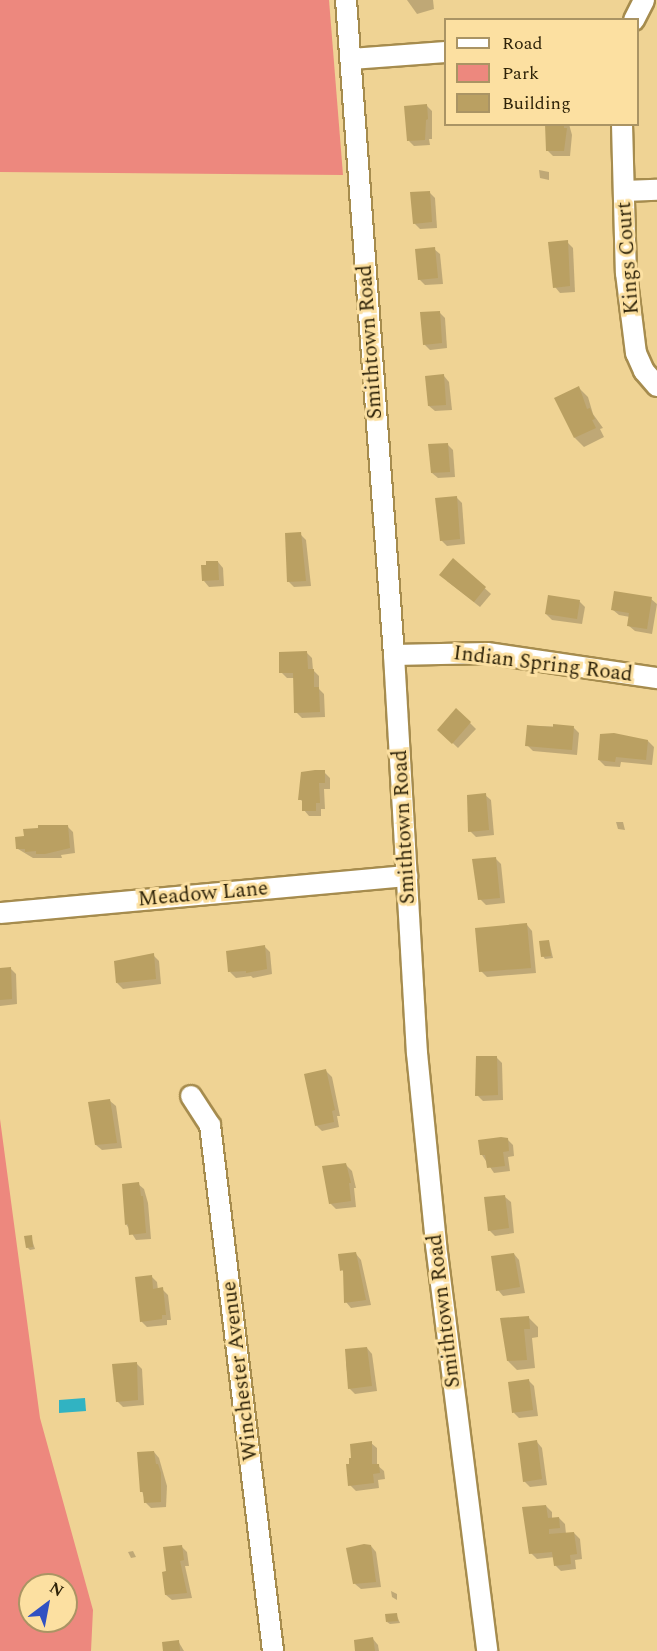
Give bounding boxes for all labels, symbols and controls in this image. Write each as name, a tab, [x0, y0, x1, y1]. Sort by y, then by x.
legend	[444, 18, 639, 126]
text: Road	[502, 30, 543, 57]
text: Park	[502, 60, 539, 87]
text: Building	[502, 90, 571, 117]
street label: Kings Court	[611, 201, 645, 315]
street label: Smithtown Road	[352, 264, 388, 420]
street label: Indian Spring Road	[452, 640, 634, 688]
street label: Smithtown Road	[387, 749, 421, 905]
street label: Meadow Lane	[137, 876, 269, 912]
street label: Smithtown Road	[422, 1233, 466, 1389]
street label: Winchester Avenue	[216, 1280, 264, 1462]
north arrow	[18, 1573, 78, 1633]
text: N	[45, 1576, 68, 1603]

